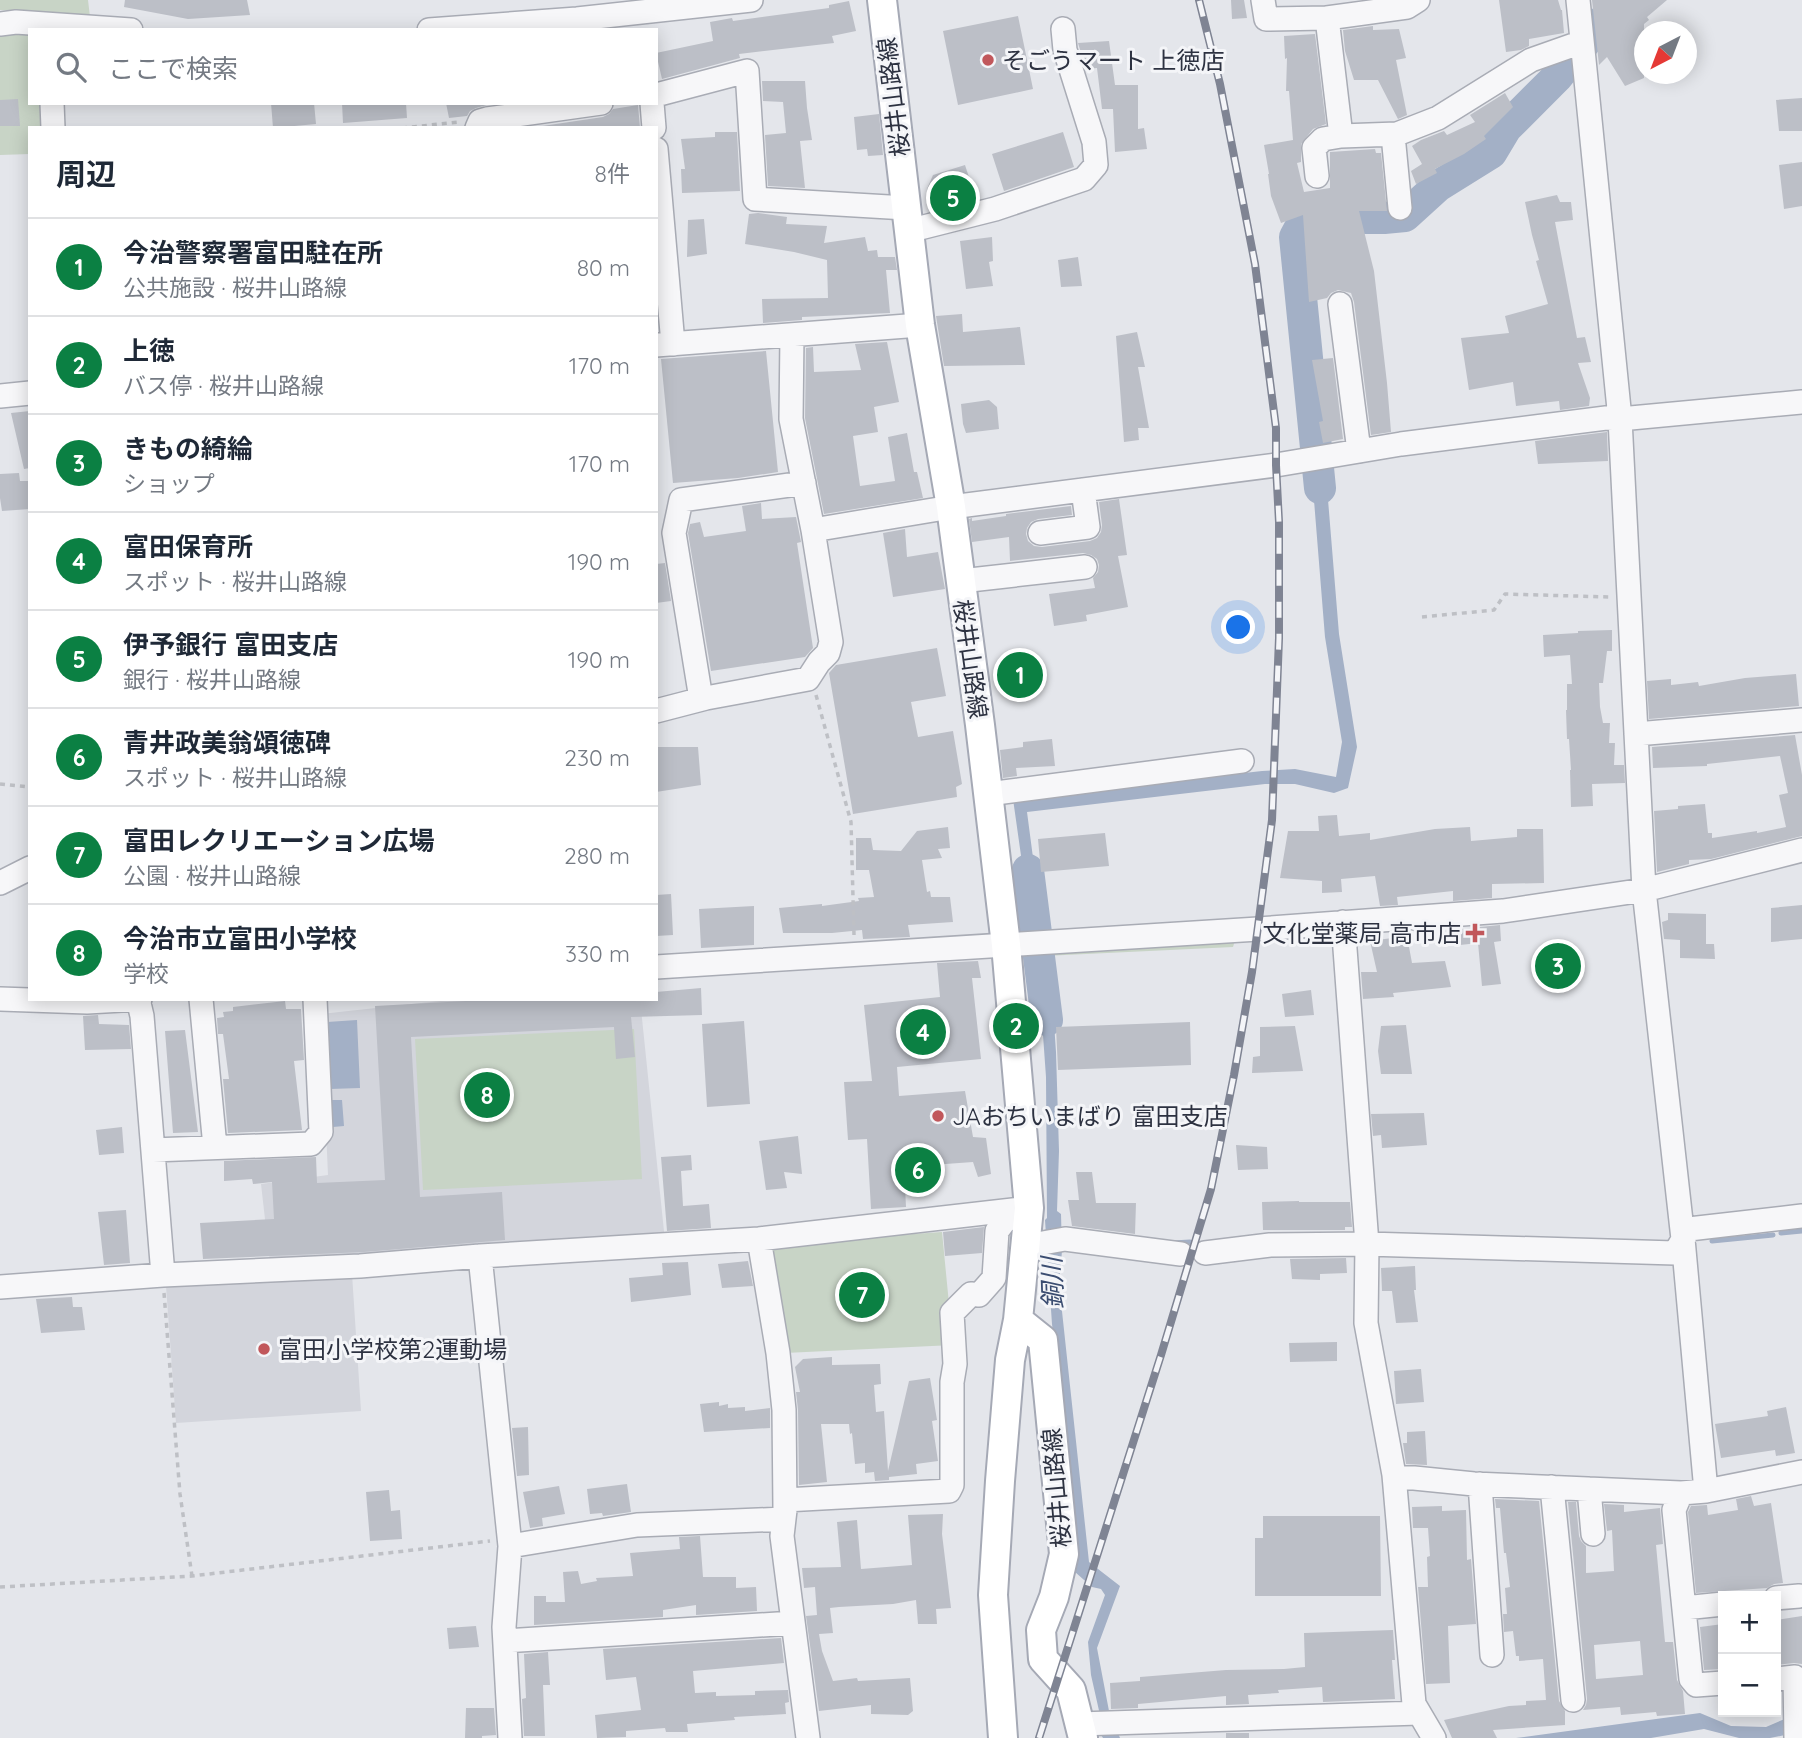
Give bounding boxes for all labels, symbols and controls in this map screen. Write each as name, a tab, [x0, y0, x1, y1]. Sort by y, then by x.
north arrow	[1634, 21, 1697, 84]
search box	[28, 28, 658, 105]
street label: 桜井山路線	[871, 36, 915, 158]
place label: そごうマート 上徳店	[1002, 45, 1225, 75]
icon: search	[52, 48, 90, 86]
text: ここで検索	[108, 52, 238, 85]
marker: そごうマート 上徳店	[980, 52, 996, 68]
text: 周辺	[56, 155, 116, 193]
text: 8件	[595, 159, 630, 188]
pin: 5	[930, 172, 976, 224]
text: 今治警察署富田駐在所	[123, 236, 383, 269]
text: 1	[75, 253, 83, 282]
text: 80 m	[577, 253, 630, 282]
text: 公共施設 · 桜井山路線	[123, 273, 347, 302]
text: 上徳	[123, 334, 175, 367]
text: 2	[72, 351, 86, 380]
text: 170 m	[569, 351, 630, 380]
text: バス停 · 桜井山路線	[123, 371, 324, 400]
text: きもの綺綸	[123, 432, 253, 465]
text: 3	[73, 449, 85, 478]
text: 170 m	[569, 449, 630, 478]
text: ショップ	[123, 469, 215, 498]
text: 富田保育所	[123, 530, 253, 563]
text: 4	[72, 547, 86, 576]
text: 190 m	[568, 547, 630, 576]
text: スポット · 桜井山路線	[123, 567, 347, 596]
street label: 桜井山路線	[948, 597, 994, 721]
your location	[1221, 610, 1255, 644]
text: 伊予銀行 富田支店	[123, 628, 338, 661]
text: 5	[72, 645, 86, 674]
text: 190 m	[568, 645, 630, 674]
pin: 1	[997, 649, 1043, 701]
text: 銀行 · 桜井山路線	[123, 665, 301, 694]
text: 青井政美翁頌徳碑	[123, 726, 331, 759]
text: 6	[73, 743, 85, 772]
text: 230 m	[564, 743, 630, 772]
text: スポット · 桜井山路線	[123, 763, 347, 792]
text: 富田レクリエーション広場	[123, 824, 434, 857]
text: 7	[73, 841, 85, 870]
text: 280 m	[564, 841, 630, 870]
text: 公園 · 桜井山路線	[123, 861, 301, 890]
place label: 文化堂薬局 高市店	[1262, 918, 1461, 948]
text: 今治市立富田小学校	[123, 922, 357, 955]
marker: 文化堂薬局 高市店	[1467, 925, 1483, 941]
text: 8	[73, 939, 85, 968]
text: 330 m	[565, 939, 630, 968]
pin: 3	[1535, 940, 1581, 992]
text: 学校	[123, 959, 169, 988]
pin: 2	[993, 1000, 1039, 1052]
pin: 4	[900, 1006, 946, 1058]
pin: 8	[464, 1069, 510, 1121]
place label: JAおちいまばり 富田支店	[952, 1101, 1227, 1131]
marker: JAおちいまばり 富田支店	[930, 1108, 946, 1124]
pin: 6	[895, 1144, 941, 1196]
water label: 銅川	[1034, 1253, 1069, 1310]
pin: 7	[839, 1269, 885, 1321]
place label: 富田小学校第2運動場	[278, 1334, 507, 1364]
marker: 富田小学校第2運動場	[256, 1341, 272, 1357]
street label: 桜井山路線	[1036, 1427, 1076, 1549]
map controls	[1718, 1591, 1781, 1717]
button: +	[1718, 1591, 1781, 1654]
button: −	[1718, 1654, 1781, 1717]

